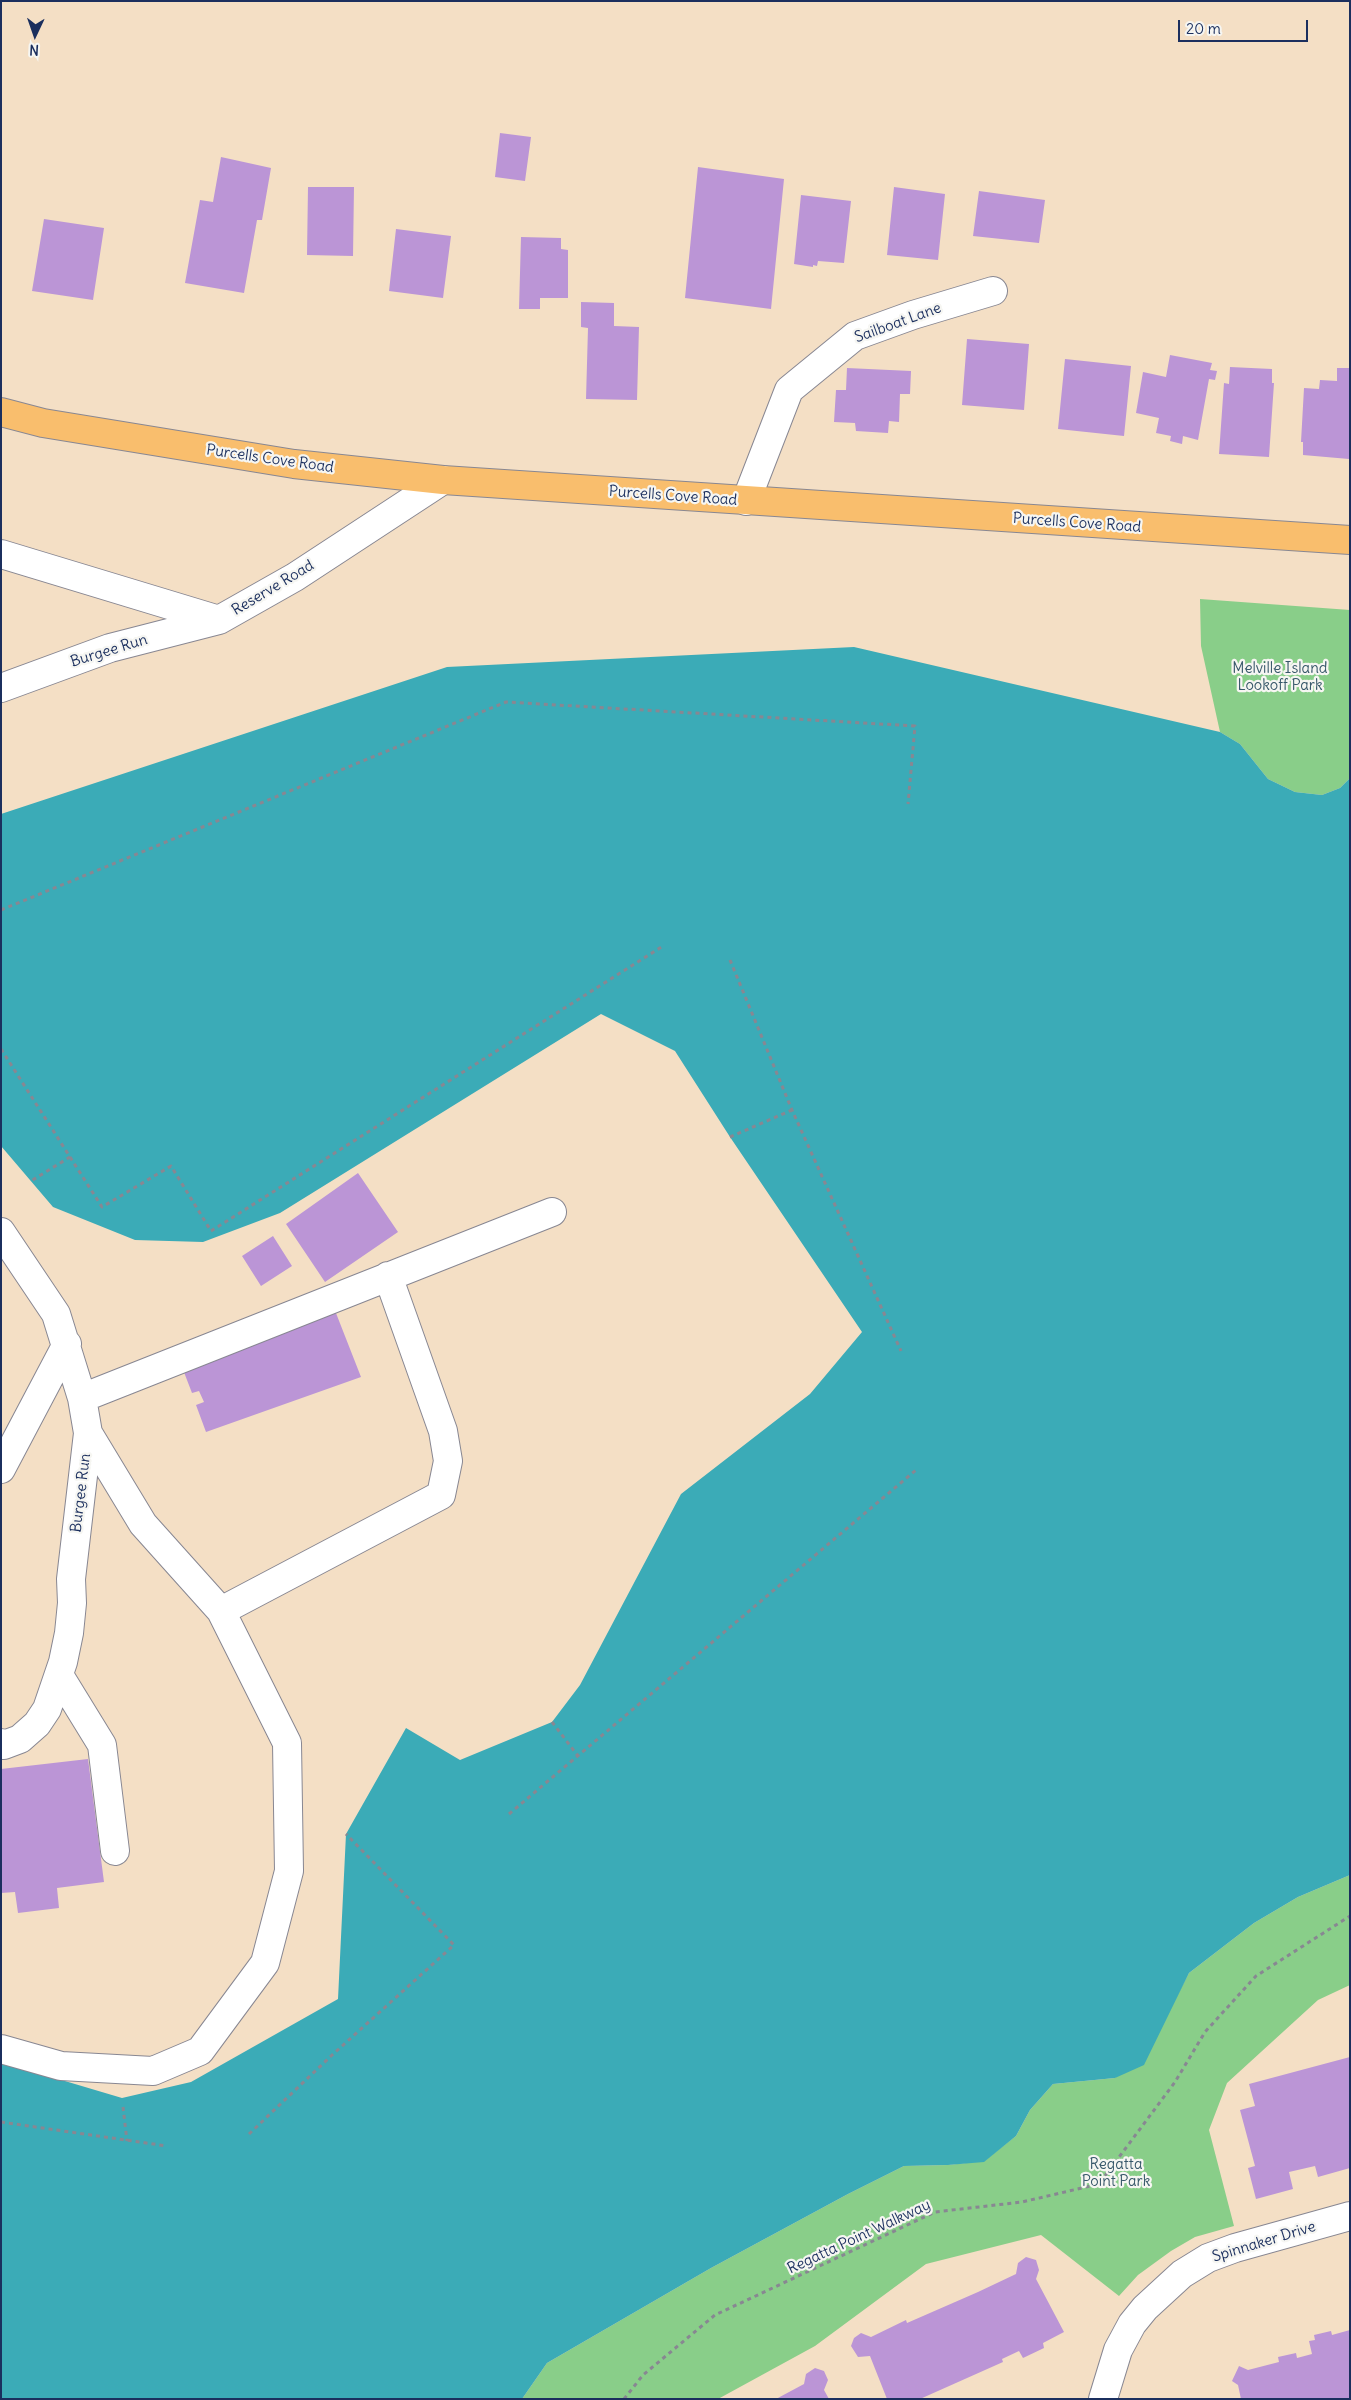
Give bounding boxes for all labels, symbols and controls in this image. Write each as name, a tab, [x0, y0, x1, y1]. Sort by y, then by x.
north arrow	[10, 10, 60, 60]
scale bar	[1181, 10, 1311, 42]
text: 20 m	[1186, 19, 1221, 38]
text: N	[29, 41, 40, 59]
street label: Sailboat Lane	[852, 299, 944, 347]
street label: Purcells Cove Road	[205, 441, 335, 477]
street label: Purcells Cove Road	[608, 483, 738, 509]
street label: Purcells Cove Road	[1012, 510, 1142, 536]
street label: Reserve Road	[229, 556, 317, 620]
street label: Burgee Run	[68, 631, 150, 671]
park label: Melville Island Lookoff Park	[1232, 660, 1328, 695]
street label: Burgee Run	[67, 1452, 95, 1534]
park label: Regatta Point Park	[1082, 2156, 1150, 2191]
street label: Regatta Point Walkway	[785, 2196, 933, 2278]
street label: Spinnaker Drive	[1210, 2218, 1318, 2266]

